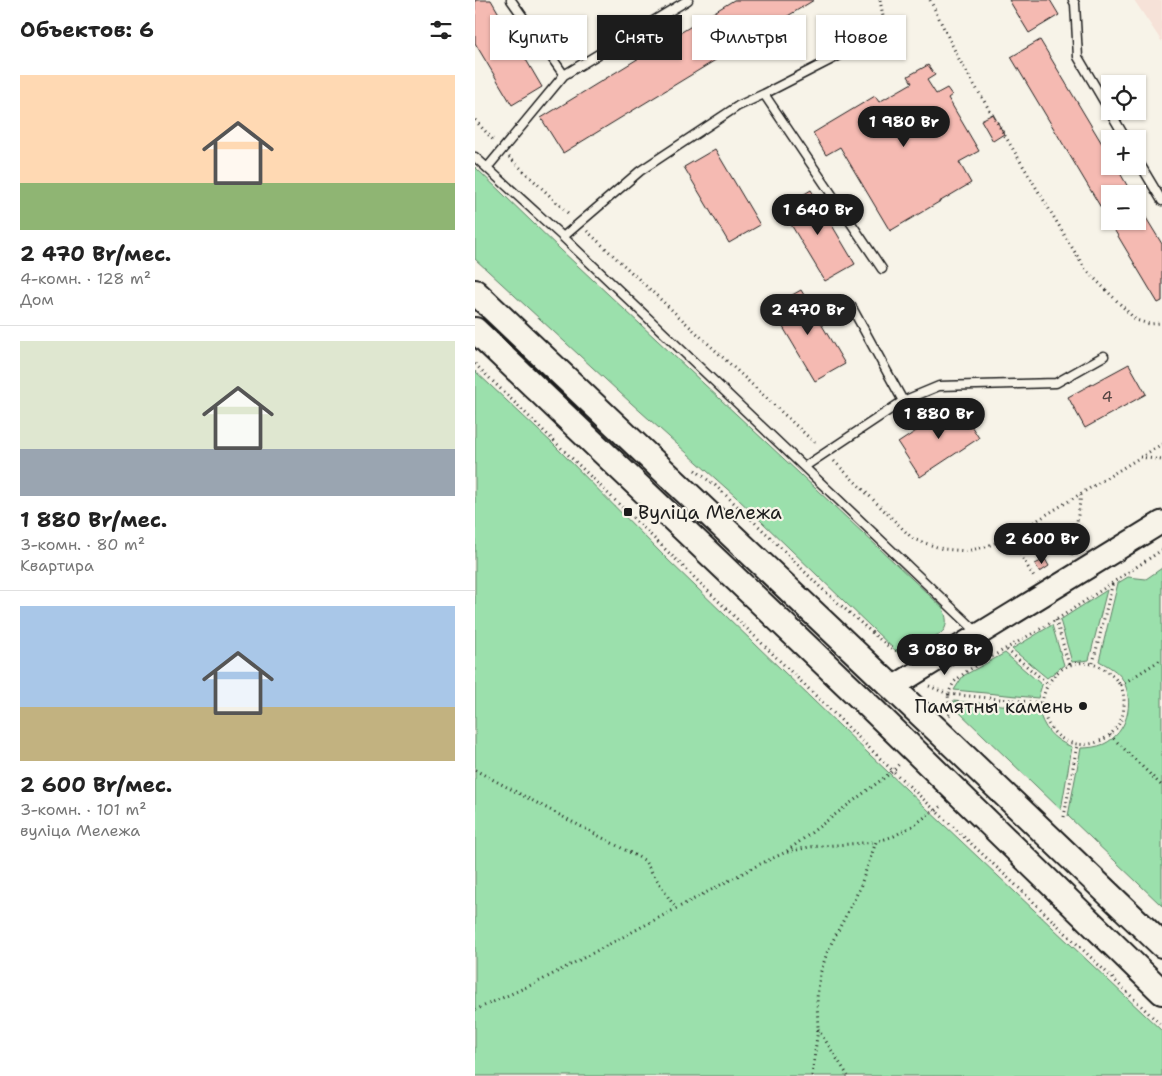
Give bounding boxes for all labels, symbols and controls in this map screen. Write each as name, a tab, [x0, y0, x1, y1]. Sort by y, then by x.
chip: Купить	[490, 15, 587, 60]
chip: Снять	[597, 15, 682, 60]
chip: Фильтры	[692, 15, 806, 60]
chip: Новое	[816, 15, 906, 60]
text: Объектов: 6	[20, 16, 154, 44]
icon: filters	[427, 16, 455, 44]
map controls	[1101, 75, 1146, 230]
button: locate	[1101, 75, 1146, 120]
pin: 1 980 Br	[852, 106, 956, 148]
icon: home	[193, 108, 283, 198]
text: 1 980 Br	[869, 111, 939, 132]
button: +	[1101, 130, 1146, 175]
button: −	[1101, 185, 1146, 230]
pin: 1 640 Br	[766, 194, 870, 236]
text: 1 640 Br	[783, 199, 853, 220]
text: 2 470 Br/мес.	[20, 240, 171, 268]
text: 4-комн. · 128 m²	[20, 268, 151, 289]
text: Дом	[20, 289, 54, 310]
pin: 2 470 Br	[756, 294, 860, 336]
text: 2 470 Br	[771, 299, 845, 320]
icon: home	[193, 373, 283, 463]
house number: 4	[1101, 386, 1113, 407]
pin: 1 880 Br	[887, 398, 991, 440]
text: 1 880 Br	[904, 403, 974, 424]
place label: Вуліца Мележа	[638, 500, 782, 525]
text: 1 880 Br/мес.	[20, 506, 167, 534]
marker: Вуліца Мележа	[622, 506, 634, 518]
pin: 2 600 Br	[990, 522, 1094, 565]
text: 2 600 Br	[1005, 528, 1079, 549]
text: 3-комн. · 80 m²	[20, 534, 145, 555]
text: Квартира	[20, 555, 94, 576]
pin: 3 080 Br	[893, 634, 997, 676]
icon: home	[193, 638, 283, 728]
text: 3 080 Br	[908, 639, 982, 660]
place label: Памятны камень	[915, 694, 1073, 719]
marker: Памятны камень	[1077, 700, 1089, 712]
text: 2 600 Br/мес.	[20, 771, 172, 799]
text: 3-комн. · 101 m²	[20, 799, 147, 820]
text: вуліца Мележа	[20, 820, 140, 841]

